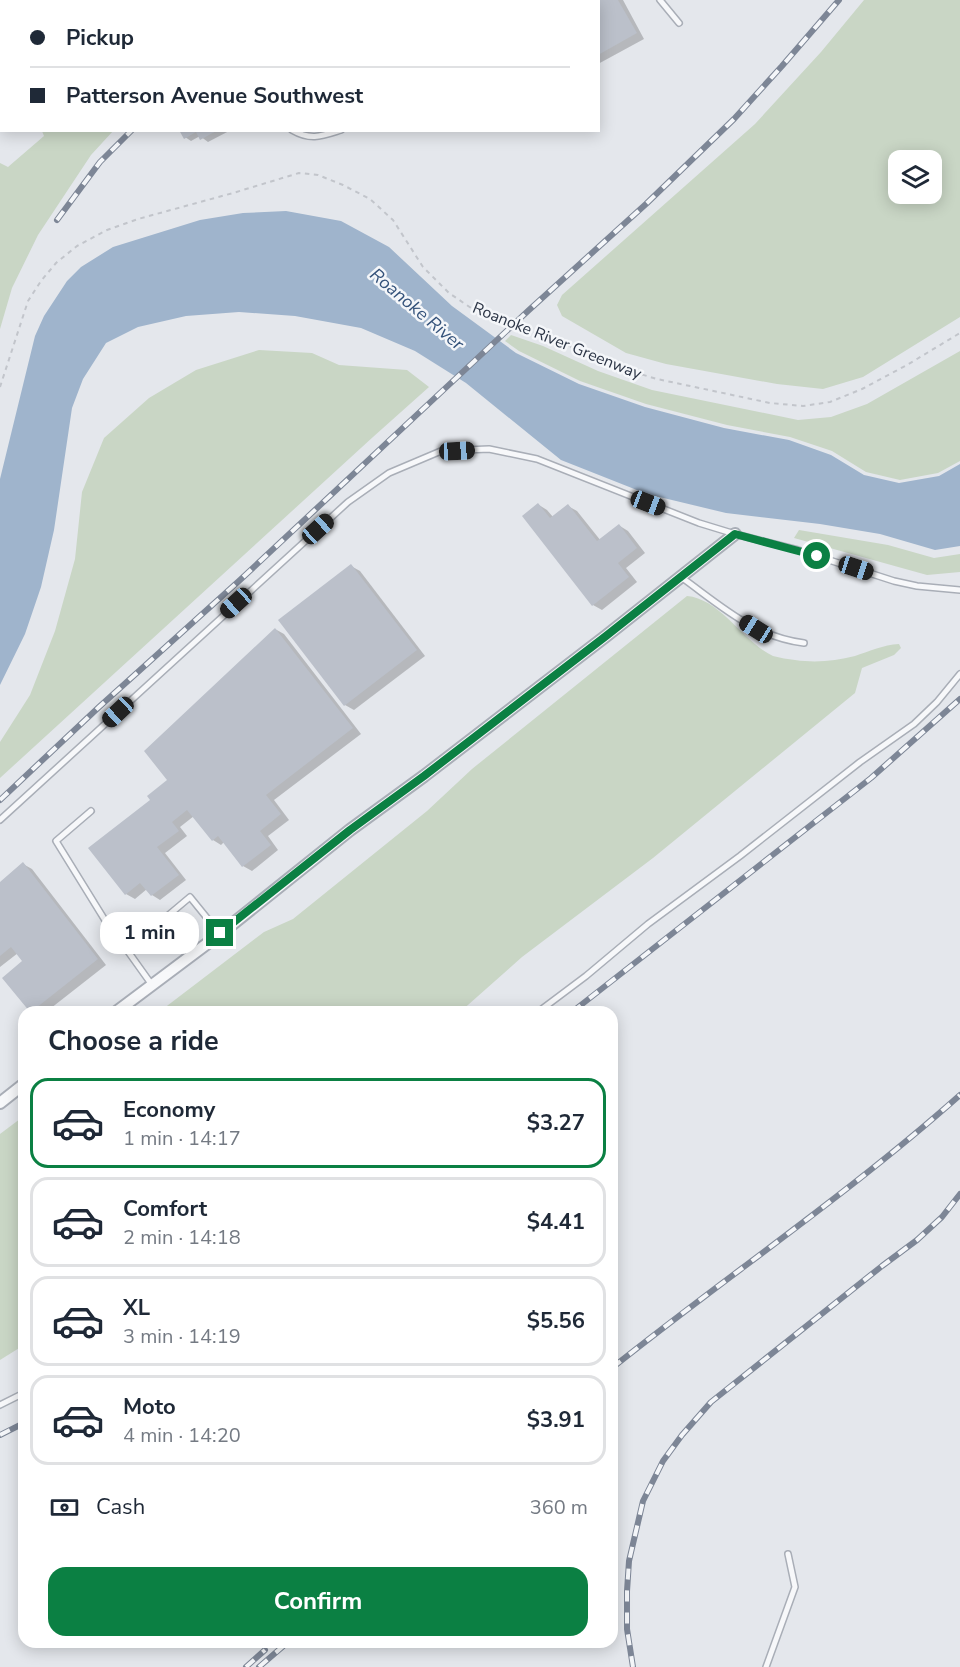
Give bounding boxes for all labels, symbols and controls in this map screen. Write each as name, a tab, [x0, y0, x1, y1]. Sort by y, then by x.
text: Pickup	[66, 23, 134, 53]
text: Patterson Avenue Southwest	[66, 81, 363, 111]
map controls	[888, 150, 942, 204]
button: layers	[888, 150, 942, 204]
water label: Roanoke River	[365, 263, 470, 356]
street label: Roanoke River Greenway	[469, 297, 645, 385]
car	[439, 441, 475, 461]
car	[628, 488, 668, 518]
car	[299, 510, 337, 548]
route start	[803, 542, 830, 569]
car	[836, 554, 876, 582]
car	[217, 584, 255, 622]
car	[736, 612, 776, 646]
car	[99, 693, 137, 731]
callout: 1 min	[100, 912, 199, 954]
text: 1 min	[124, 919, 175, 946]
route end	[206, 919, 233, 946]
text: Choose a ride	[48, 1023, 219, 1060]
text: Economy	[123, 1095, 215, 1125]
icon: car	[51, 1096, 105, 1150]
text: $3.27	[527, 1108, 585, 1138]
text: 1 min · 14:17	[123, 1125, 241, 1152]
text: Comfort	[123, 1194, 207, 1224]
icon: car	[51, 1195, 105, 1249]
text: $4.41	[527, 1207, 585, 1237]
text: 2 min · 14:18	[123, 1224, 241, 1251]
text: XL	[123, 1293, 150, 1323]
icon: car	[51, 1294, 105, 1348]
text: $5.56	[527, 1306, 585, 1336]
text: 3 min · 14:19	[123, 1323, 241, 1350]
text: Moto	[123, 1392, 176, 1422]
icon: car	[51, 1393, 105, 1447]
text: $3.91	[527, 1405, 585, 1435]
text: 4 min · 14:20	[123, 1422, 241, 1449]
icon: cash	[48, 1491, 81, 1524]
text: Cash	[96, 1492, 145, 1522]
text: 360 m	[530, 1494, 588, 1521]
button: Confirm	[48, 1567, 588, 1636]

